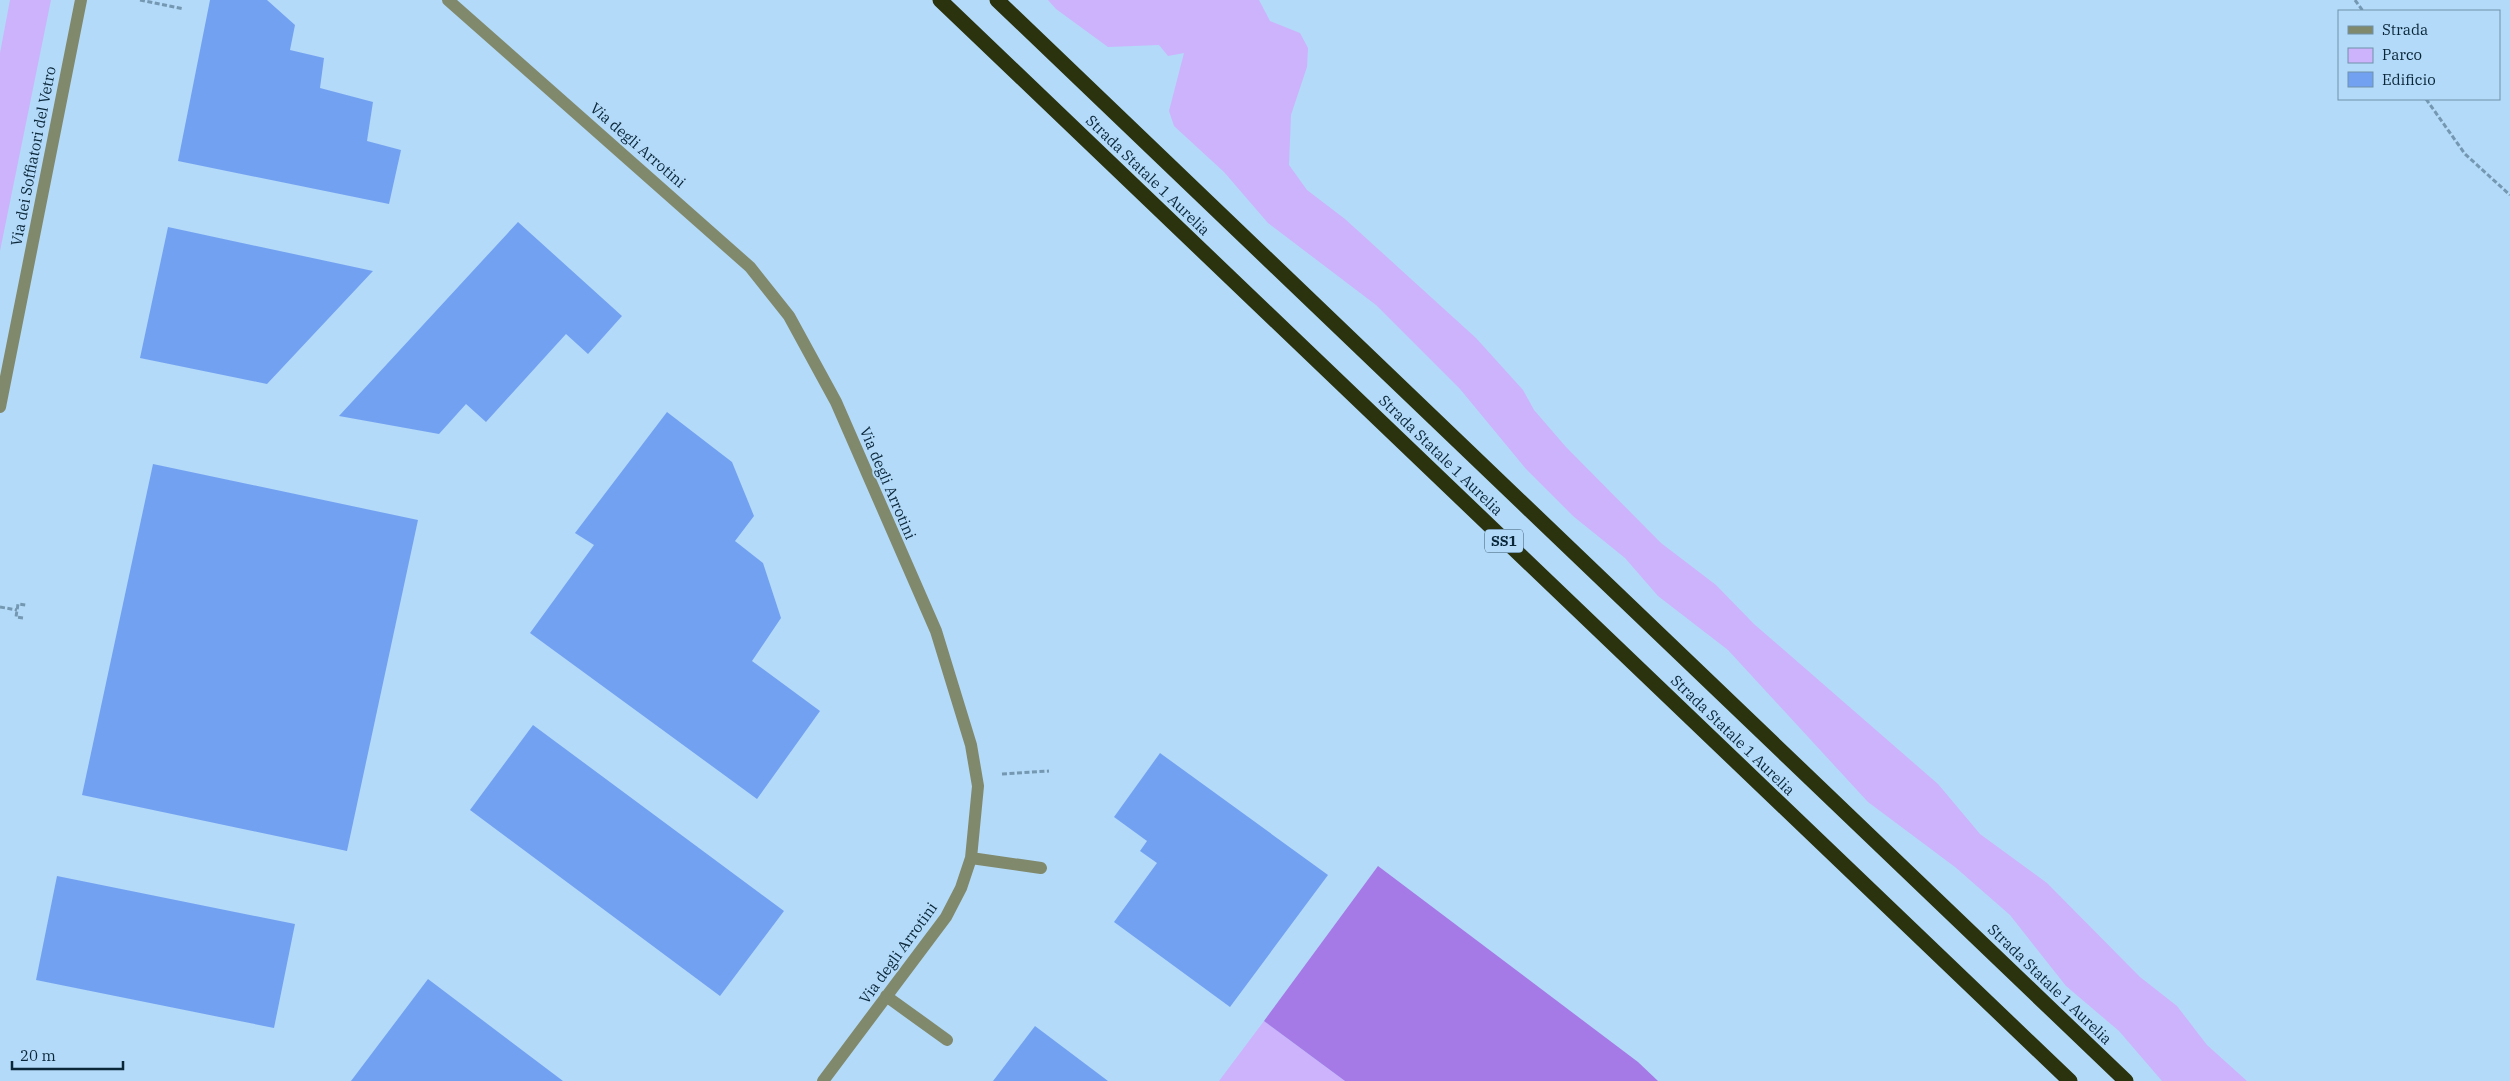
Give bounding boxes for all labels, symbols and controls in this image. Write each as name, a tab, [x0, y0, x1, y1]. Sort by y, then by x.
legend	[2338, 10, 2500, 100]
text: Strada	[2382, 20, 2428, 39]
text: Parco	[2382, 45, 2422, 64]
street label: Via dei Soffiatori del Vetro	[6, 65, 60, 247]
text: Edificio	[2382, 70, 2436, 89]
street label: Via degli Arrotini	[586, 98, 690, 192]
street label: Strada Statale 1 Aurelia	[1082, 111, 1214, 239]
street label: Strada Statale 1 Aurelia	[1375, 391, 1507, 519]
street label: Via degli Arrotini	[856, 424, 920, 542]
road number: SS1	[1485, 530, 1523, 552]
street label: Strada Statale 1 Aurelia	[1667, 671, 1799, 799]
street label: Via degli Arrotini	[855, 898, 941, 1007]
street label: Strada Statale 1 Aurelia	[1984, 920, 2116, 1048]
scale bar	[12, 1038, 124, 1070]
text: 20 m	[20, 1046, 56, 1065]

